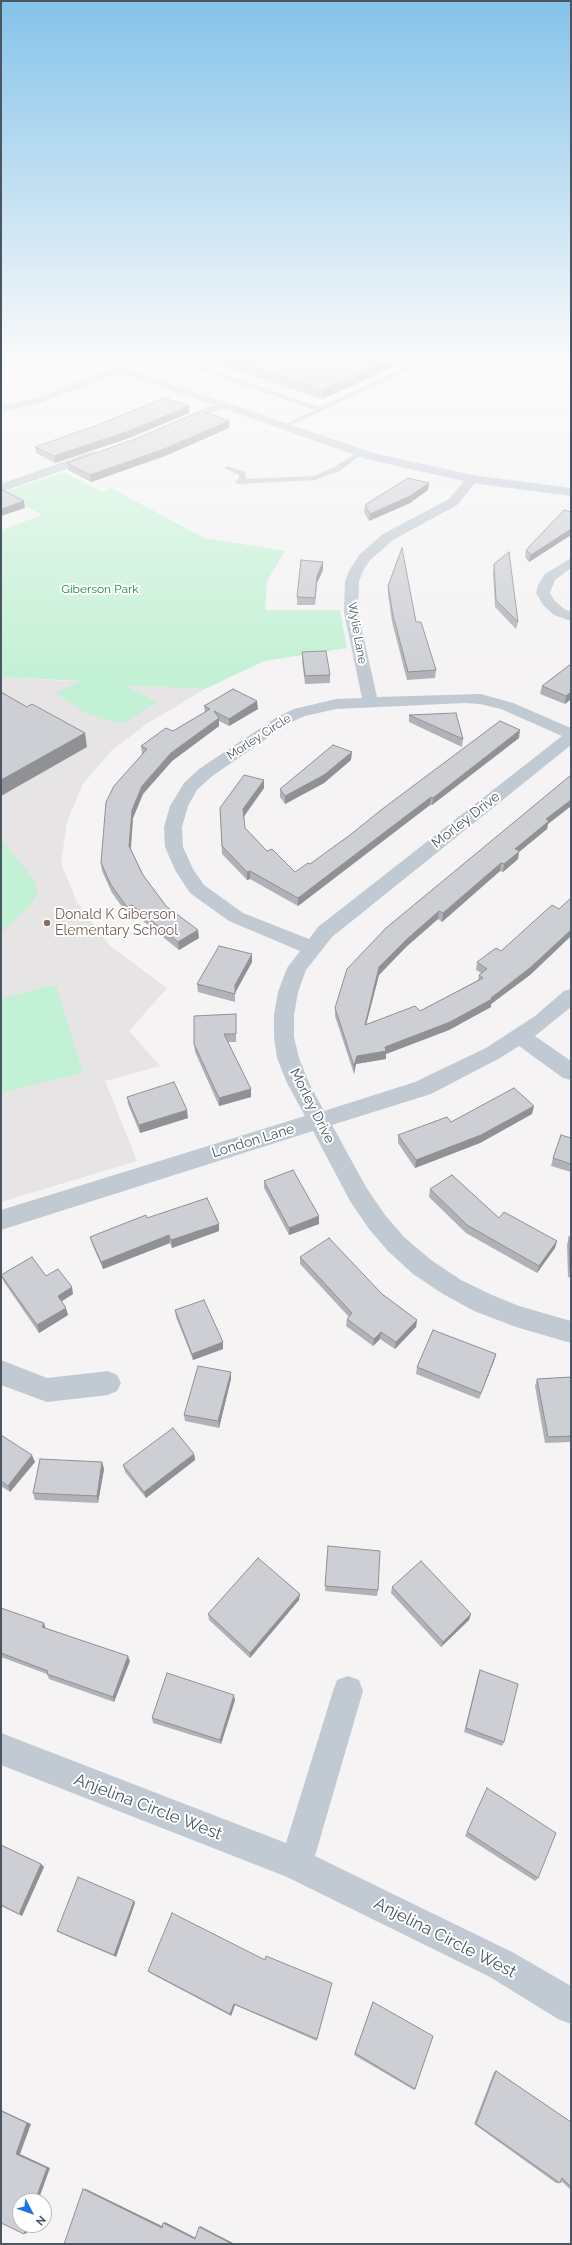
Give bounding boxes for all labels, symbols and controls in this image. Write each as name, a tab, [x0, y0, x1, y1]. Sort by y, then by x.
park label: Giberson Park	[61, 582, 139, 596]
street label: Wylie Lane	[344, 601, 370, 665]
street label: Morley Circle	[224, 711, 294, 763]
street label: Morley Drive	[429, 788, 503, 852]
place label: Donald K Giberson Elementary School	[55, 907, 178, 940]
marker: Donald K Giberson Elementary School	[42, 918, 52, 928]
street label: Morley Drive	[286, 1066, 338, 1146]
street label: London Lane	[210, 1120, 296, 1162]
street label: Anjelina Circle West	[71, 1769, 225, 1845]
street label: Anjelina Circle West	[370, 1893, 520, 1983]
north arrow	[12, 2193, 52, 2233]
text: N	[33, 2213, 48, 2228]

